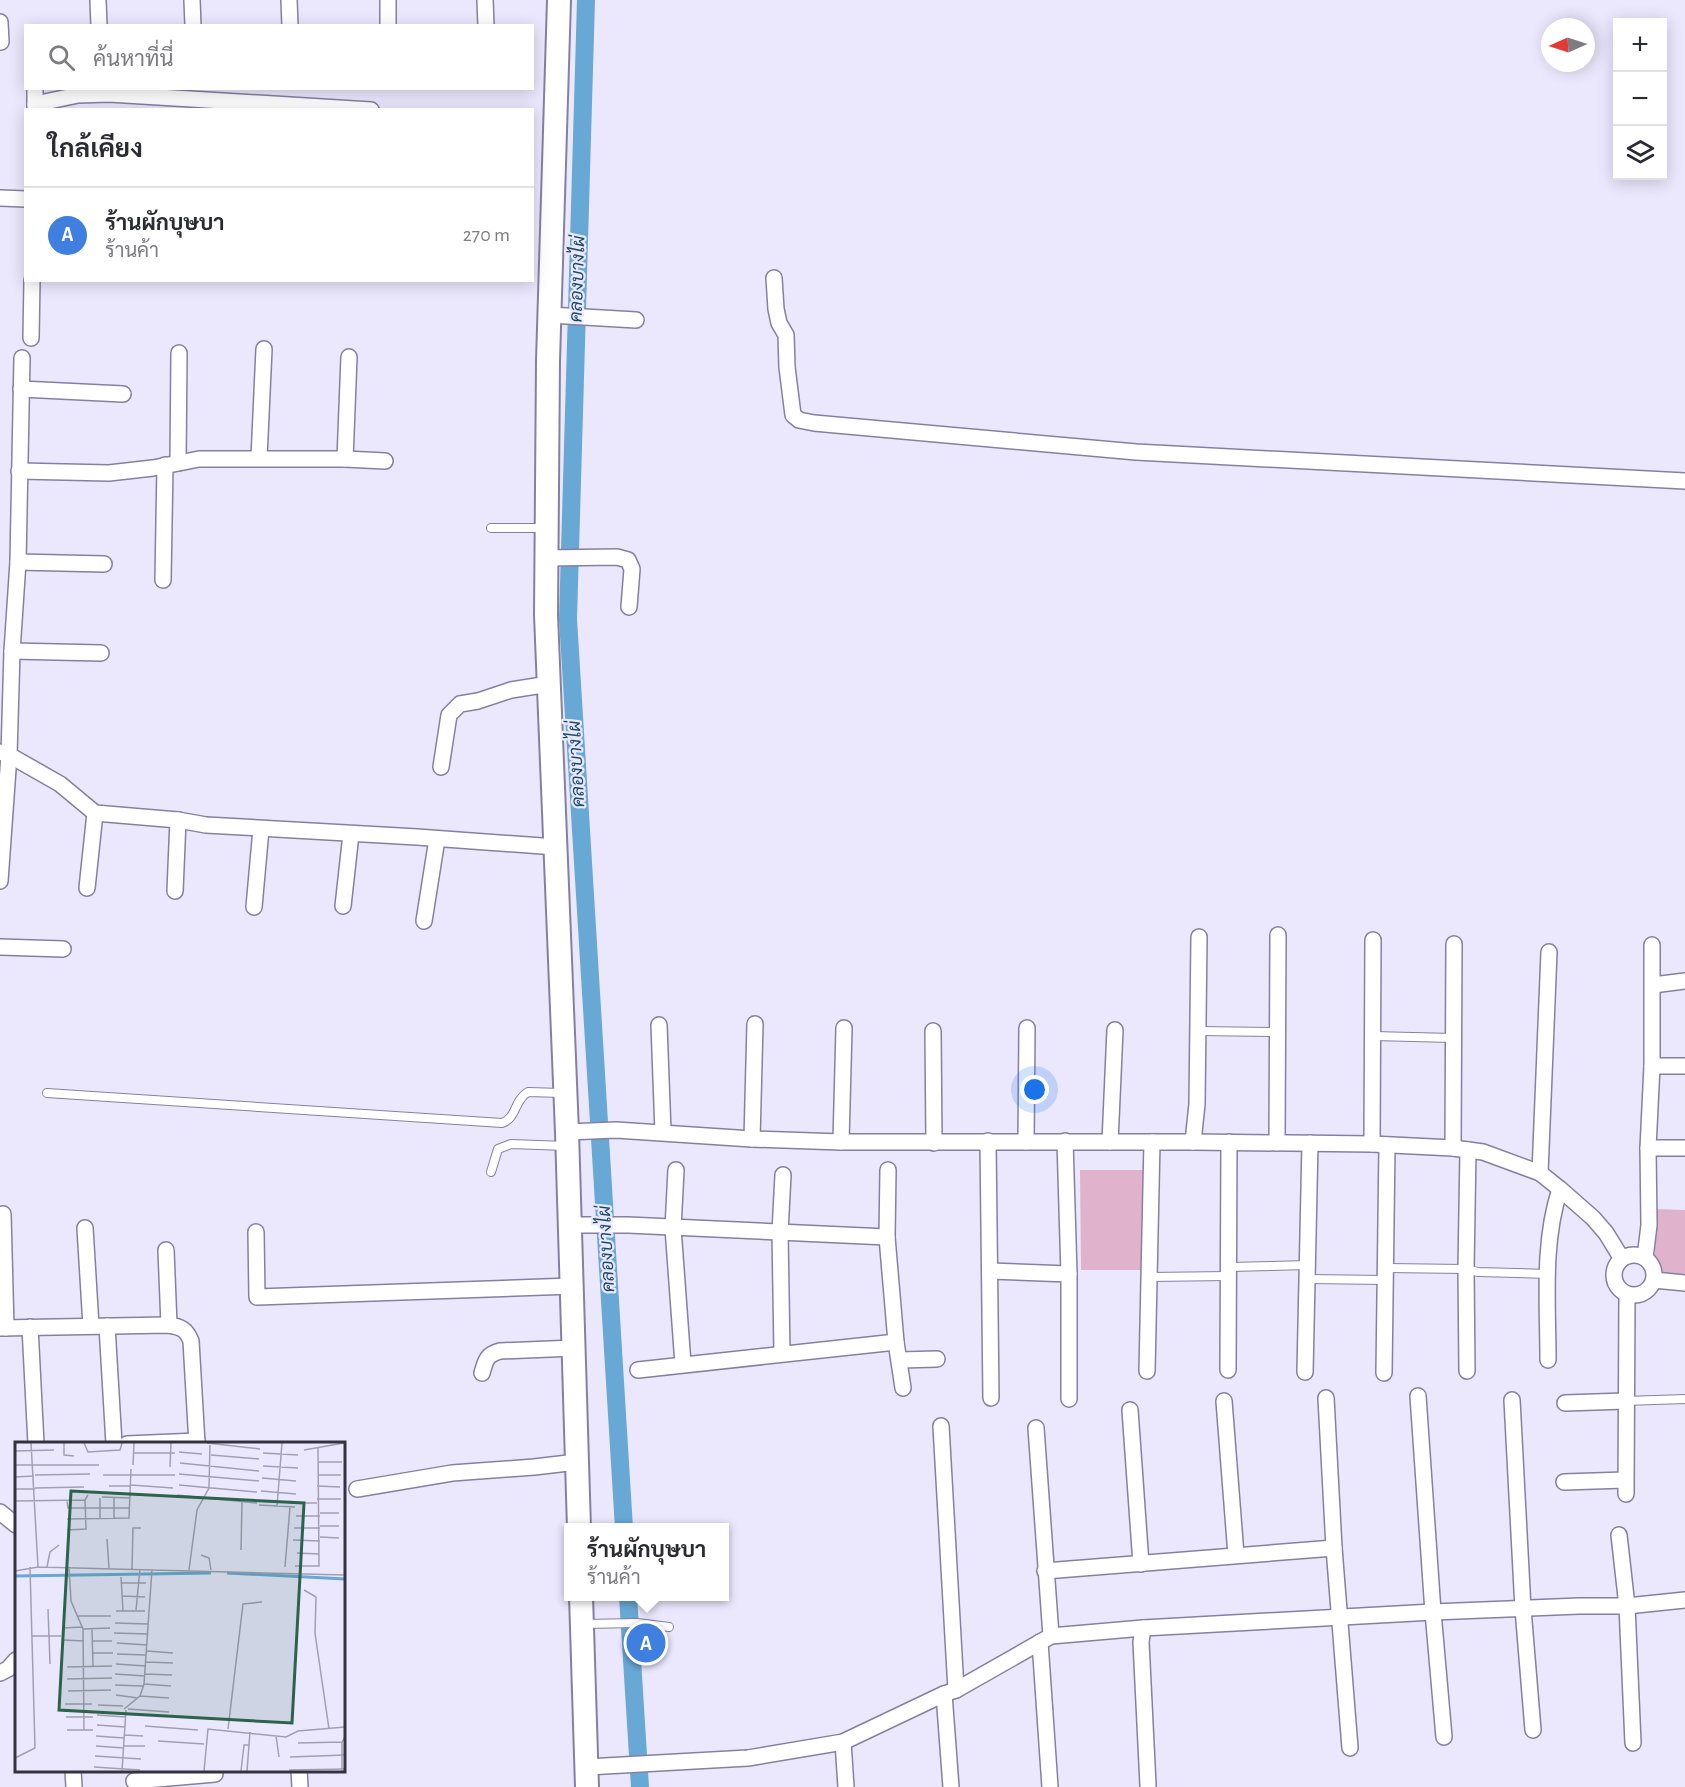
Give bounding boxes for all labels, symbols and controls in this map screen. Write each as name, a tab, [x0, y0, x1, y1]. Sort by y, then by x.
north arrow	[1541, 18, 1595, 72]
map controls	[1613, 18, 1667, 180]
button: +	[1613, 18, 1667, 72]
search box	[24, 24, 534, 90]
icon: search	[45, 41, 78, 74]
text: ค้นหาที่นี่	[93, 48, 173, 70]
button: −	[1613, 72, 1667, 126]
button: layers	[1613, 126, 1667, 180]
text: ใกล้เคียง	[48, 136, 143, 162]
text: ร้านผักบุษบา	[105, 212, 225, 234]
text: A	[62, 225, 74, 245]
text: 270 m	[463, 225, 510, 245]
water label: คลองบางไผ่	[562, 234, 589, 323]
text: ร้านค้า	[105, 241, 159, 261]
water label: คลองบางไผ่	[561, 719, 588, 808]
your location	[1020, 1075, 1049, 1104]
water label: คลองบางไผ่	[591, 1204, 618, 1293]
inset map	[15, 1442, 345, 1772]
popup	[564, 1523, 729, 1601]
text: ร้านผักบุษบา	[587, 1539, 706, 1561]
text: ร้านค้า	[587, 1568, 641, 1588]
pin: A	[626, 1620, 666, 1666]

